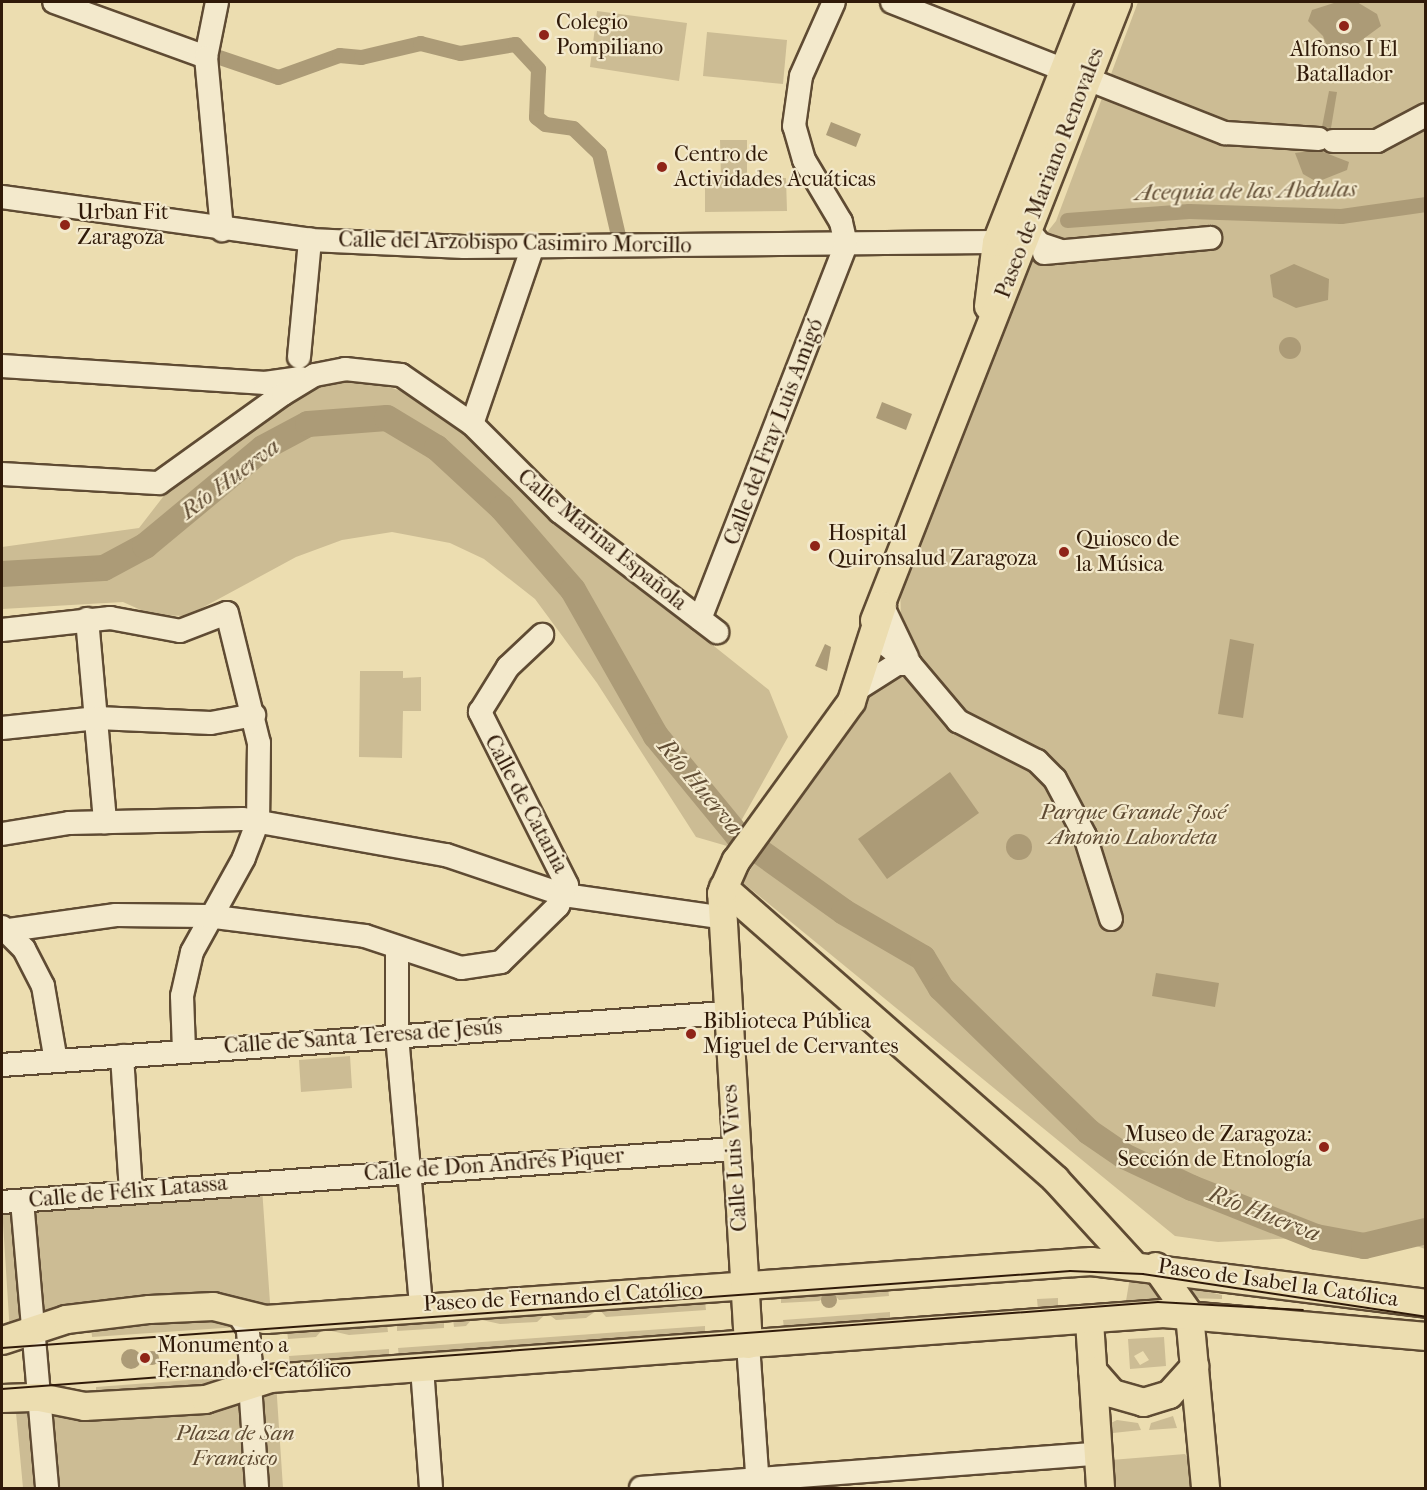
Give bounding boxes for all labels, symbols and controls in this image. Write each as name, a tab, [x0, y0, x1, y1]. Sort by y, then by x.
place label: Colegio Pompiliano	[556, 9, 663, 60]
marker: Alfonso I El Batallador	[1337, 19, 1351, 33]
marker: Colegio Pompiliano	[537, 28, 551, 42]
place label: Alfonso I El Batallador	[1290, 36, 1398, 88]
street label: Paseo de Mariano Renovales	[990, 44, 1110, 302]
place label: Centro de Actividades Acuáticas	[674, 141, 876, 192]
marker: Centro de Actividades Acuáticas	[655, 160, 669, 174]
water label: Acequia de las Abdulas	[1135, 175, 1357, 207]
place label: Urban Fit Zaragoza	[77, 199, 169, 250]
marker: Urban Fit Zaragoza	[58, 218, 72, 232]
street label: Calle del Arzobispo Casimiro Morcillo	[338, 227, 692, 259]
street label: Calle del Fray Luis Amigó	[719, 315, 829, 549]
water label: Río Huerva	[175, 432, 285, 526]
street label: Calle Marina Española	[512, 464, 692, 616]
place label: Hospital Quironsalud Zaragoza	[828, 520, 1037, 572]
place label: Quiosco de la Música	[1076, 526, 1179, 578]
marker: Hospital Quironsalud Zaragoza	[806, 537, 824, 555]
marker: Quiosco de la Música	[1057, 545, 1071, 559]
street label: Calle de Catania	[479, 730, 573, 878]
water label: Río Huerva	[651, 733, 749, 841]
park label: Parque Grande José Antonio Labordeta	[1040, 799, 1226, 850]
place label: Biblioteca Pública Miguel de Cervantes	[703, 1008, 899, 1060]
street label: Calle de Santa Teresa de Jesús	[223, 1014, 503, 1060]
marker: Biblioteca Pública Miguel de Cervantes	[684, 1027, 698, 1041]
street label: Calle Luis Vives	[717, 1083, 753, 1233]
place label: Museo de Zaragoza: Sección de Etnología	[1117, 1121, 1312, 1172]
marker: Museo de Zaragoza: Sección de Etnología	[1317, 1140, 1331, 1154]
street label: Calle de Don Andrés Piquer	[363, 1143, 625, 1187]
street label: Calle de Félix Latassa	[28, 1170, 228, 1214]
water label: Río Huerva	[1204, 1180, 1324, 1248]
street label: Paseo de Isabel la Católica	[1156, 1253, 1400, 1313]
street label: Paseo de Fernando el Católico	[423, 1276, 703, 1318]
place label: Monumento a Fernando el Católico	[157, 1332, 351, 1384]
marker: Monumento a Fernando el Católico	[138, 1351, 152, 1365]
park label: Plaza de San Francisco	[175, 1420, 295, 1472]

